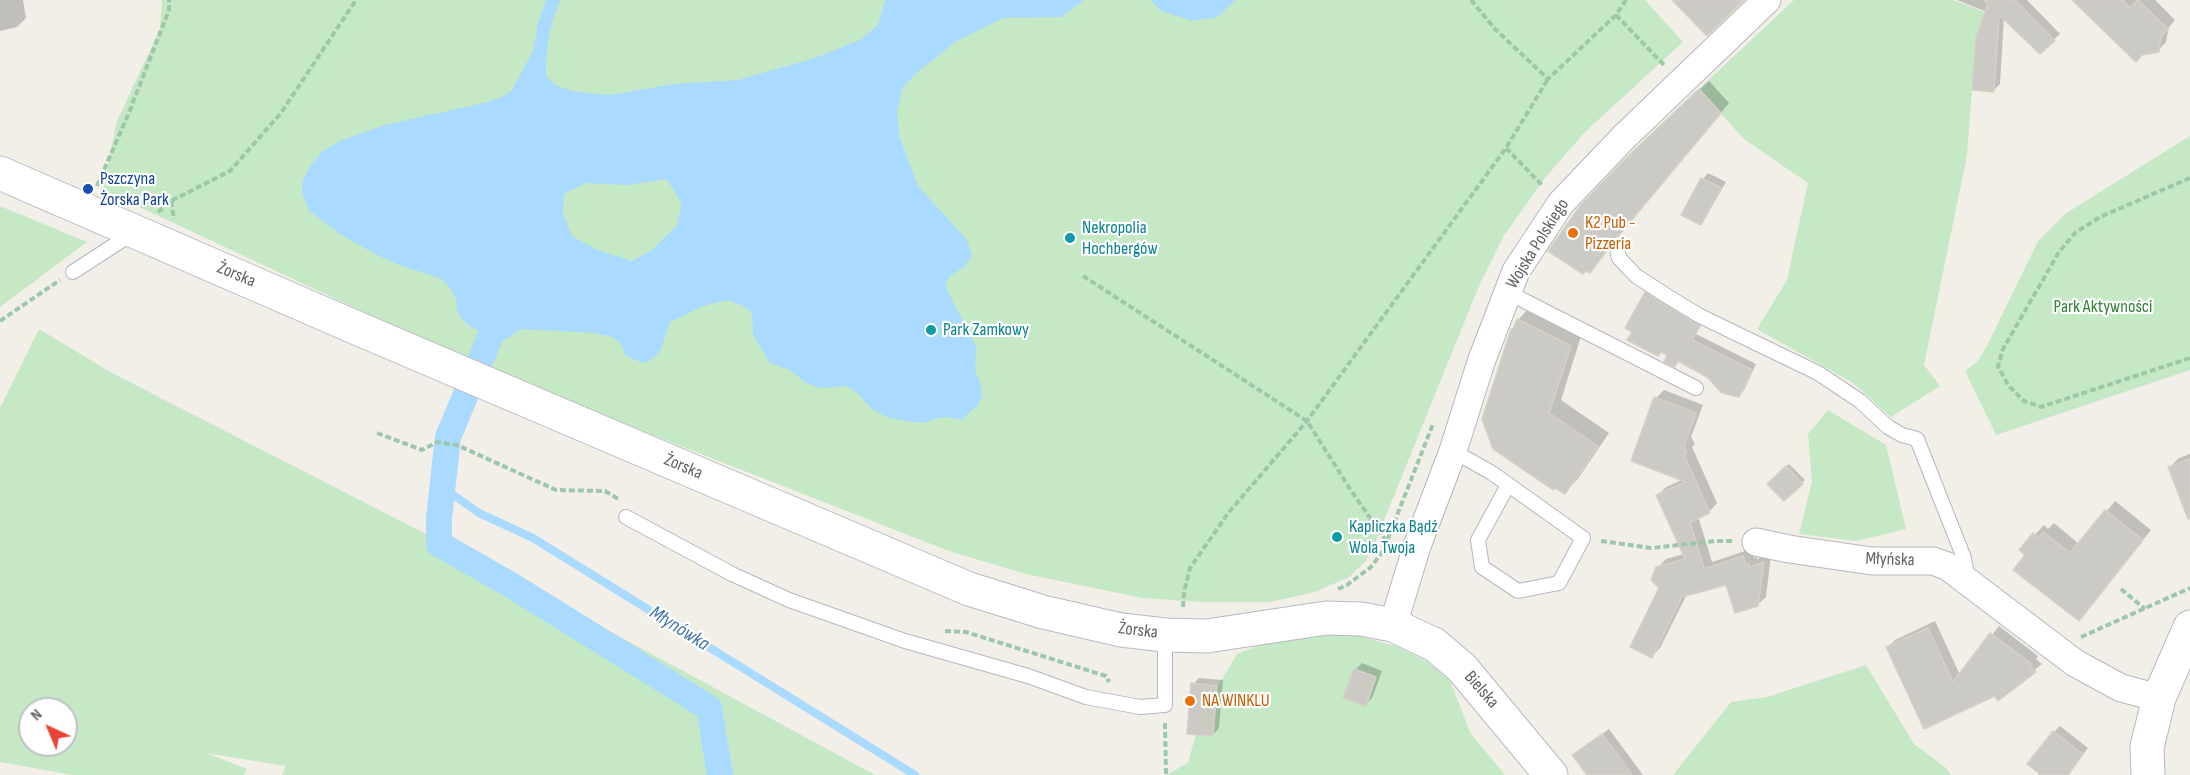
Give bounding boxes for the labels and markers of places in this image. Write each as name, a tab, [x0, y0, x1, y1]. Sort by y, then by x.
place label: Pszczyna Żorska Park	[100, 168, 169, 210]
marker: Pszczyna Żorska Park	[81, 182, 95, 196]
place label: K2 Pub - Pizzeria	[1585, 212, 1636, 254]
place label: Nekropolia Hochbergów	[1082, 217, 1158, 260]
marker: K2 Pub - Pizzeria	[1566, 226, 1580, 240]
marker: Nekropolia Hochbergów	[1063, 231, 1077, 245]
place label: Park Zamkowy	[943, 319, 1029, 341]
marker: Park Zamkowy	[924, 323, 938, 337]
place label: Kapliczka Bądź Wola Twoja	[1349, 516, 1438, 558]
marker: Kapliczka Bądź Wola Twoja	[1330, 530, 1344, 544]
place label: NA WINKLU	[1202, 690, 1270, 712]
marker: NA WINKLU	[1183, 694, 1197, 708]

